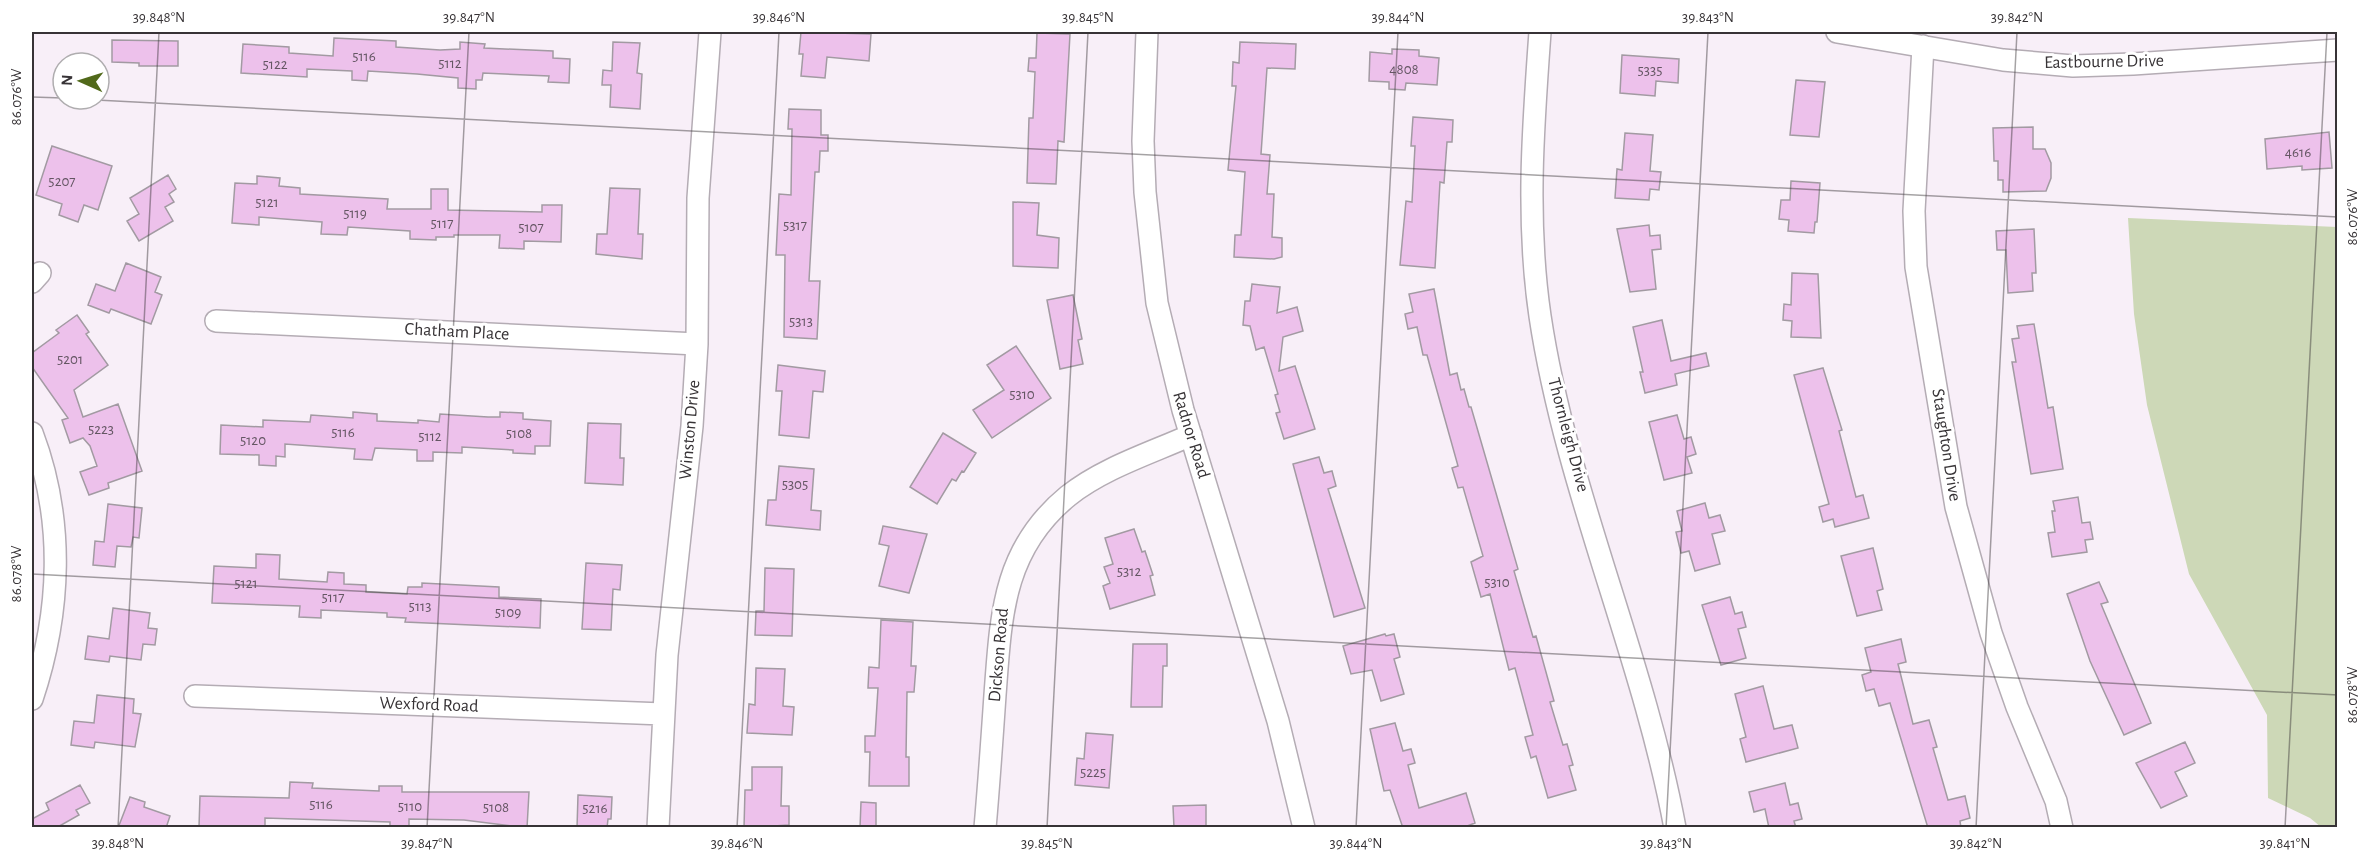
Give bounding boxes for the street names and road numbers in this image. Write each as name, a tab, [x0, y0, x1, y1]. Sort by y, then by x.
street label: Eastbourne Drive	[2044, 52, 2164, 72]
street label: Chatham Place	[404, 320, 510, 344]
street label: Thornleigh Drive	[1544, 376, 1592, 494]
street label: Winston Drive	[677, 379, 703, 481]
street label: Staughton Drive	[1928, 387, 1964, 503]
street label: Radnor Road	[1169, 389, 1213, 481]
street label: Dickson Road	[986, 607, 1012, 703]
street label: Wexford Road	[379, 694, 479, 716]

